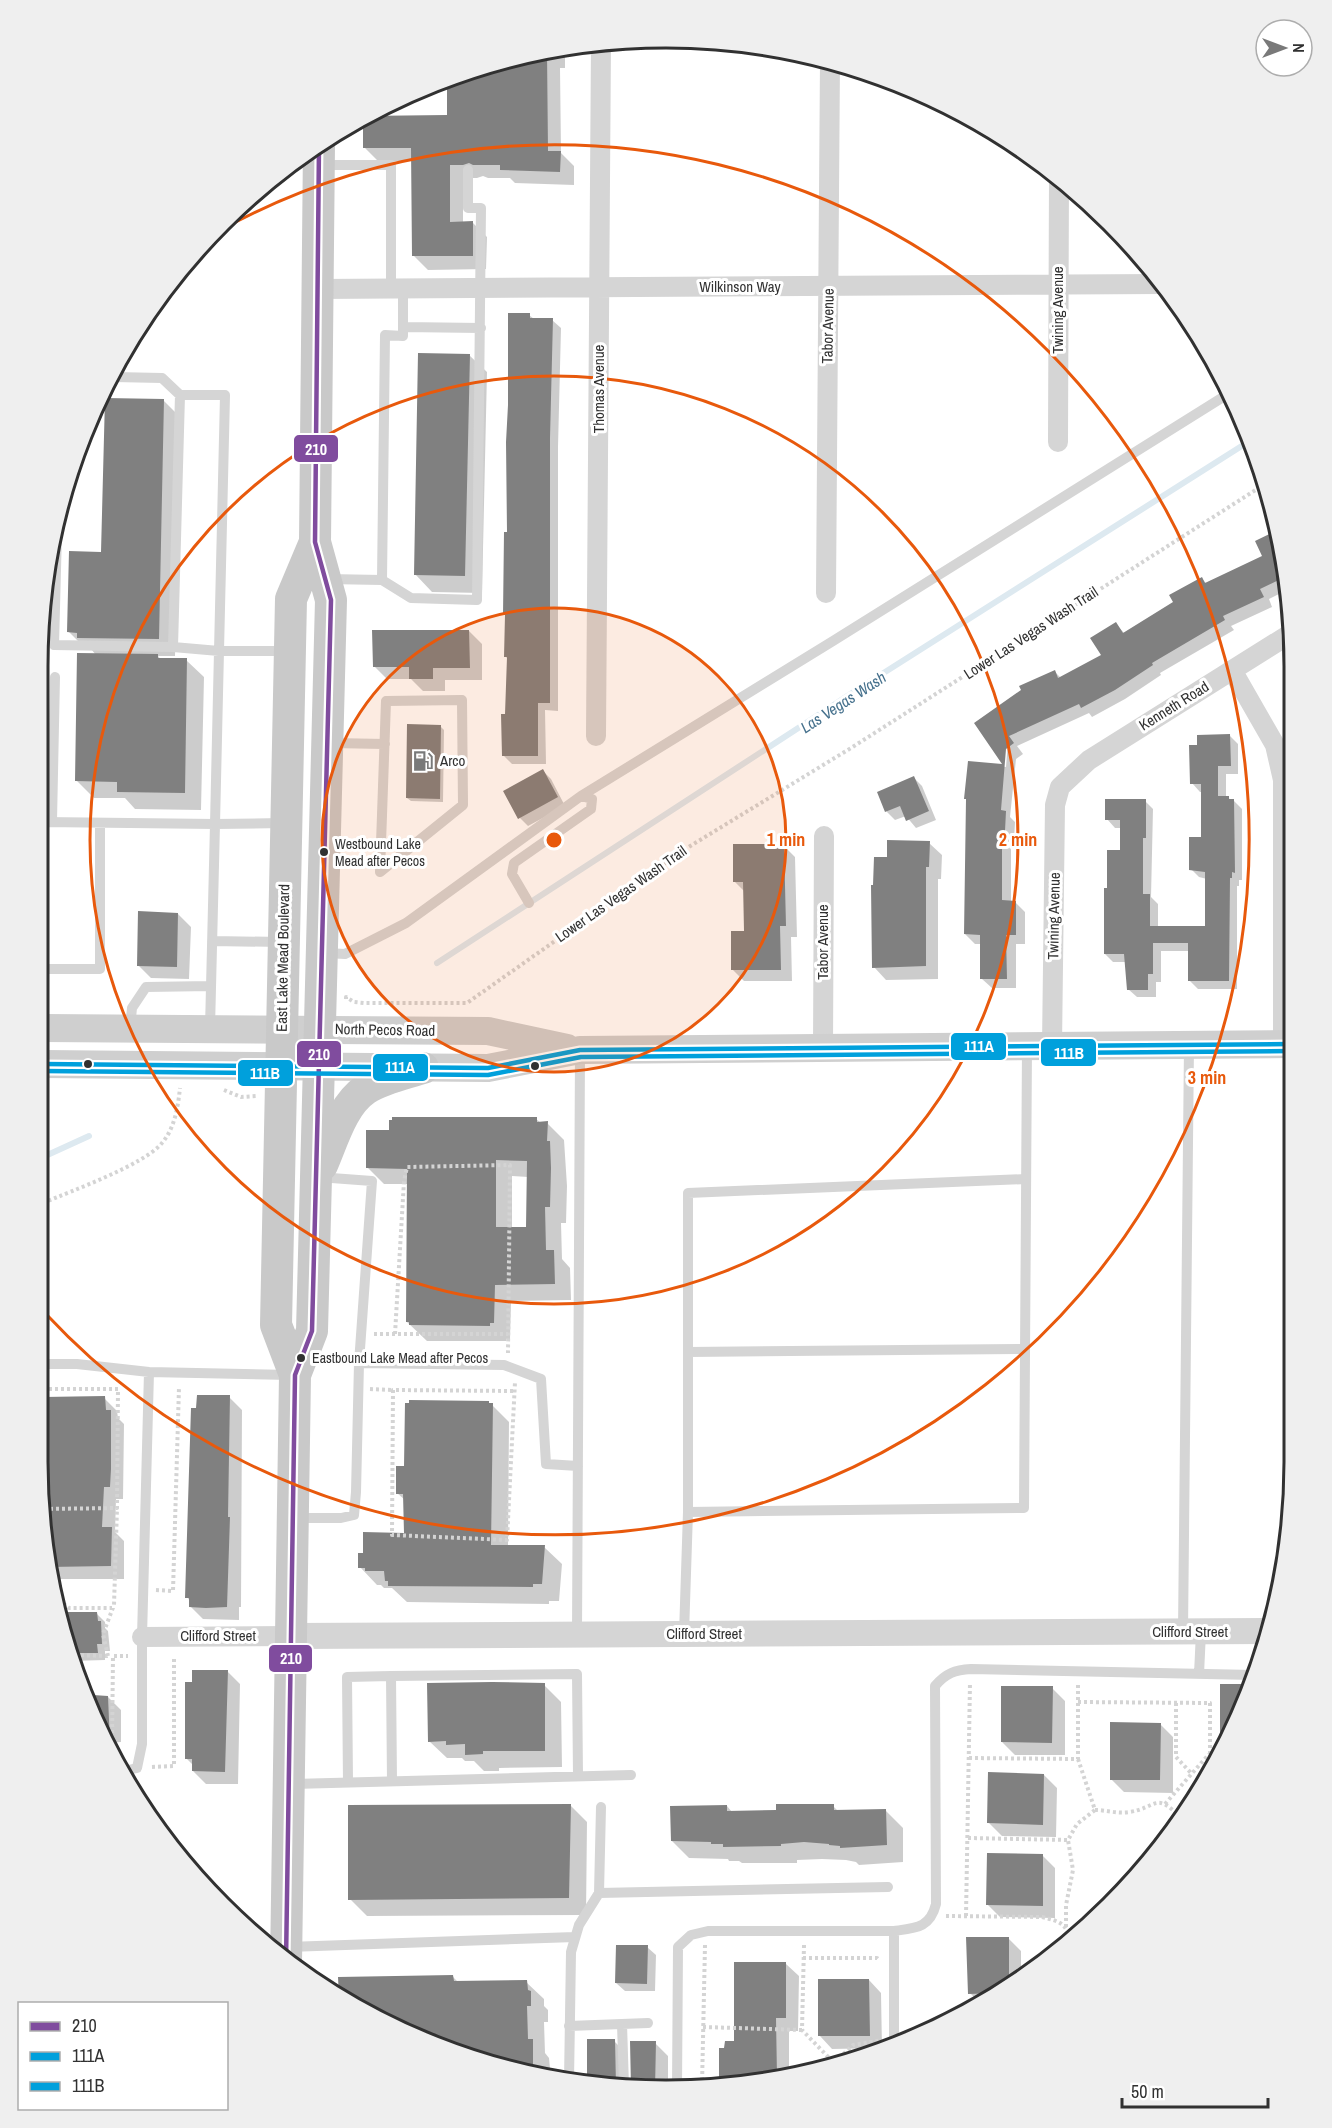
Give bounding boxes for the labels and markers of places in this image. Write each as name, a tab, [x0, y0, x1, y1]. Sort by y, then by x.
fuel station icon: Arco	[411, 749, 435, 773]
place label: Arco	[439, 750, 465, 771]
centre of rings	[544, 830, 564, 850]
place label: Westbound Lake Mead after Pecos	[335, 835, 425, 870]
marker: Westbound Lake Mead after Pecos	[318, 846, 330, 858]
unlabelled marker	[82, 1058, 94, 1070]
unlabelled marker	[529, 1060, 541, 1072]
place label: Eastbound Lake Mead after Pecos	[312, 1349, 488, 1367]
marker: Eastbound Lake Mead after Pecos	[295, 1352, 307, 1364]

